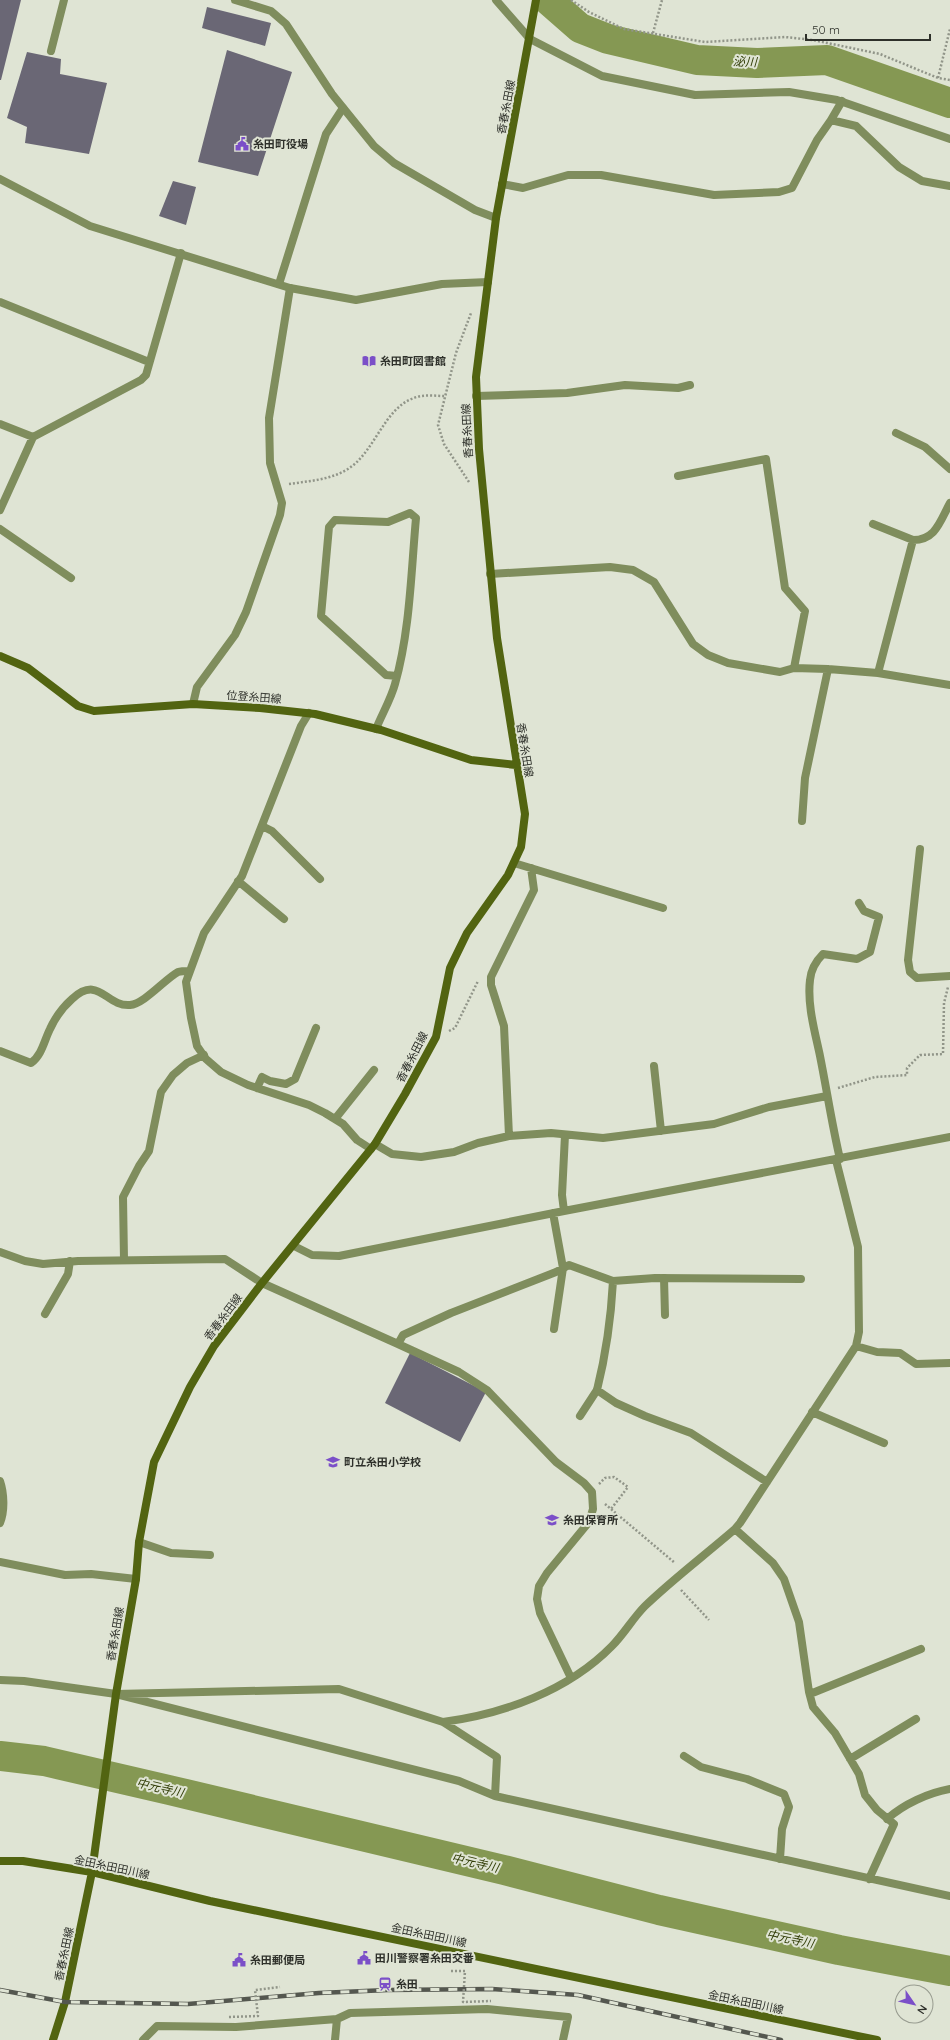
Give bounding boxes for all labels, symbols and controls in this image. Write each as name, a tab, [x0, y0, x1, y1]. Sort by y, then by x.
scale bar	[806, 16, 930, 42]
text: 50 m	[812, 22, 840, 37]
water label: 泌川	[733, 54, 759, 69]
street label: 香春糸田線	[494, 79, 518, 135]
public building icon: 糸田町役場	[234, 136, 250, 152]
place label: 糸田町役場	[253, 137, 308, 151]
library icon: 糸田町図書館	[361, 353, 377, 369]
place label: 糸田町図書館	[380, 354, 446, 368]
street label: 香春糸田線	[459, 403, 475, 459]
street label: 位登糸田線	[226, 688, 282, 706]
street label: 香春糸田線	[514, 722, 536, 778]
street label: 香春糸田線	[393, 1029, 431, 1085]
street label: 香春糸田線	[201, 1291, 245, 1343]
school or university icon: 町立糸田小学校	[325, 1454, 341, 1470]
place label: 町立糸田小学校	[344, 1455, 421, 1469]
school or university icon: 糸田保育所	[544, 1512, 560, 1528]
place label: 糸田保育所	[563, 1513, 618, 1527]
street label: 香春糸田線	[103, 1606, 127, 1662]
water label: 中元寺川	[135, 1775, 187, 1801]
water label: 中元寺川	[450, 1850, 502, 1876]
street label: 金田糸田田川線	[73, 1852, 151, 1882]
street label: 金田糸田田川線	[390, 1920, 468, 1950]
street label: 香春糸田線	[51, 1926, 77, 1982]
water label: 中元寺川	[765, 1926, 817, 1951]
public building icon: 田川警察署糸田交番	[356, 1950, 372, 1966]
place label: 田川警察署糸田交番	[375, 1951, 474, 1965]
public building icon: 糸田郵便局	[231, 1952, 247, 1968]
place label: 糸田郵便局	[250, 1953, 305, 1967]
station icon: 糸田	[377, 1976, 393, 1992]
place label: 糸田	[396, 1977, 418, 1991]
north arrow	[894, 1984, 934, 2024]
street label: 金田糸田田川線	[707, 1987, 785, 2017]
text: N	[914, 2002, 930, 2017]

